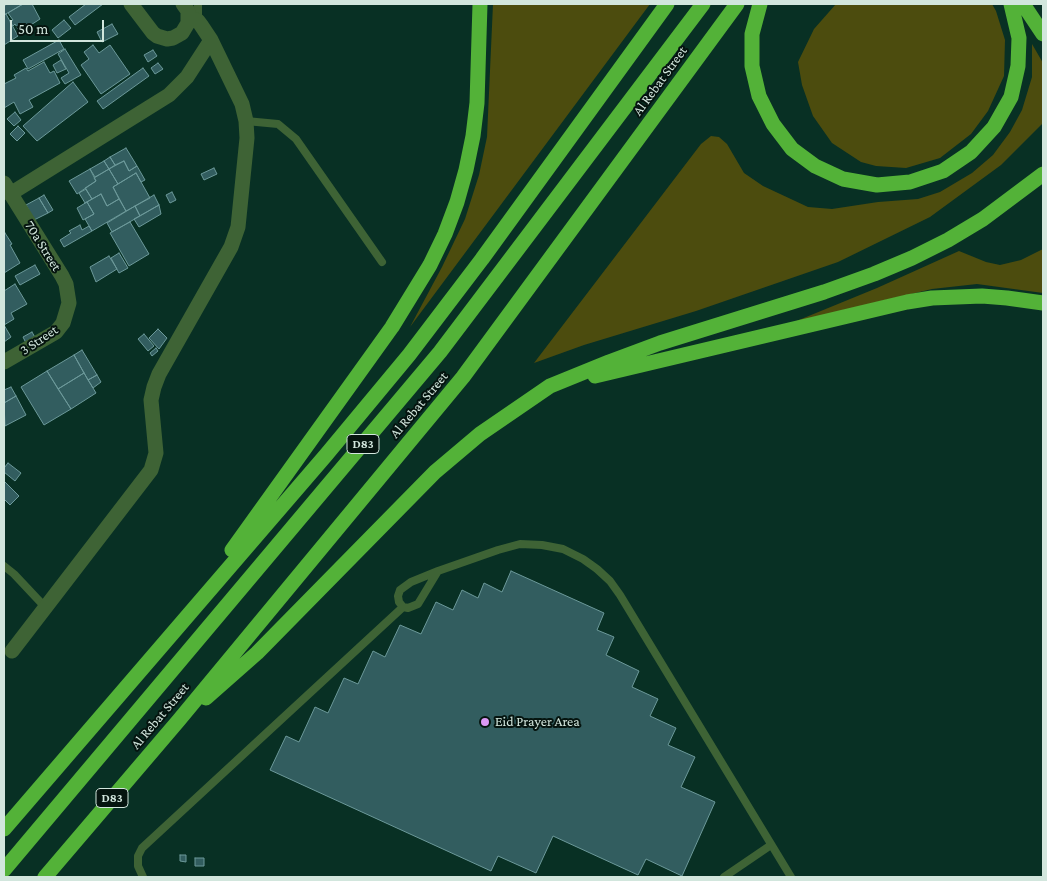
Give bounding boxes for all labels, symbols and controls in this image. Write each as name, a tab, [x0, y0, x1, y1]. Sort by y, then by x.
scale bar	[12, 10, 106, 42]
text: 50 m	[18, 21, 48, 37]
street label: Al Rebat Street	[629, 43, 691, 119]
street label: 70a Street	[21, 218, 65, 274]
street label: 3 Street	[17, 321, 61, 359]
street label: Al Rebat Street	[386, 368, 452, 442]
road number: D83	[347, 434, 379, 454]
street label: Al Rebat Street	[127, 679, 193, 753]
place label: Eid Prayer Area	[495, 714, 580, 730]
marker: Eid Prayer Area	[479, 716, 491, 728]
road number: D83	[96, 788, 128, 808]

